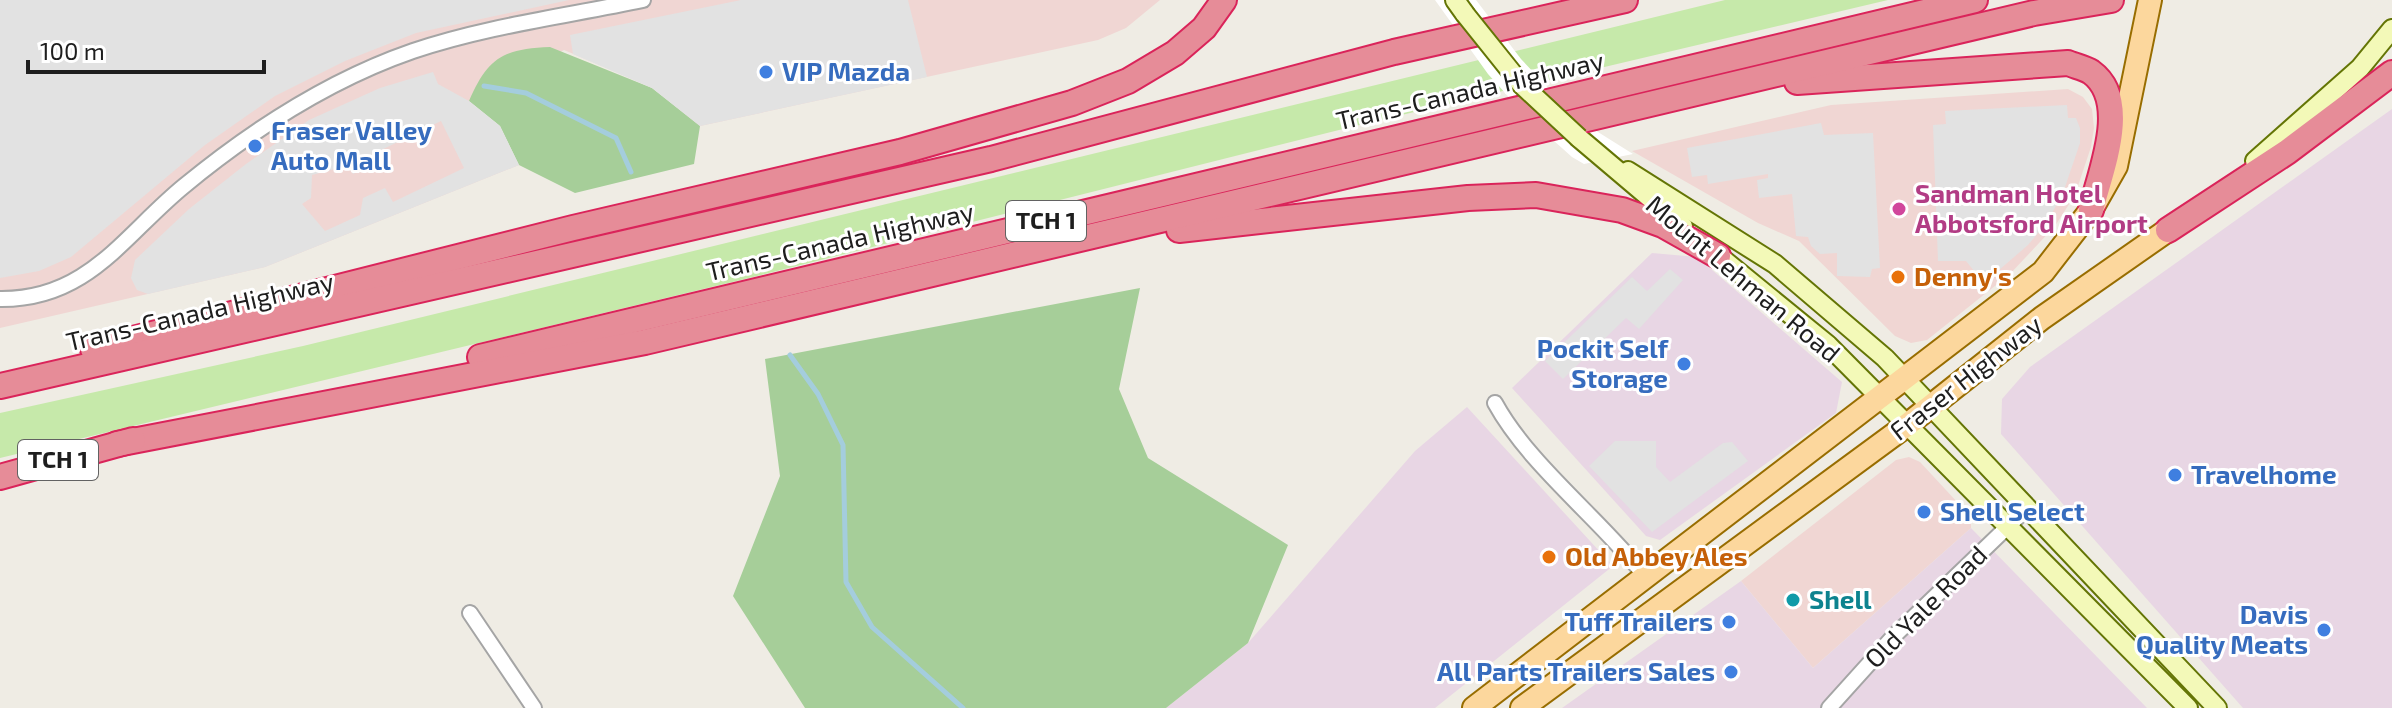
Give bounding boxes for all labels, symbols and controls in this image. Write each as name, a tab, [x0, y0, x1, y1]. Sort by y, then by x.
scale bar	[28, 24, 264, 74]
text: 100 m	[40, 36, 105, 65]
street label: Trans-Canada Highway	[1333, 44, 1607, 135]
place label: VIP Mazda	[782, 55, 910, 86]
marker: VIP Mazda	[757, 63, 775, 81]
place label: Fraser Valley Auto Mall	[271, 114, 432, 175]
marker: Fraser Valley Auto Mall	[246, 137, 264, 155]
place label: Sandman Hotel Abbotsford Airport	[1915, 177, 2148, 238]
street label: Mount Lehman Road	[1641, 188, 1847, 368]
street label: Trans-Canada Highway	[703, 195, 977, 286]
marker: Sandman Hotel Abbotsford Airport	[1890, 200, 1908, 218]
road number: TCH 1	[1006, 201, 1086, 241]
place label: Denny's	[1914, 260, 2012, 292]
street label: Trans-Canada Highway	[63, 265, 337, 356]
marker: Denny's	[1889, 268, 1907, 286]
street label: Fraser Highway	[1883, 308, 2047, 446]
place label: Pockit Self Storage	[1537, 332, 1669, 393]
marker: Pockit Self Storage	[1675, 355, 1693, 373]
road number: TCH 1	[18, 440, 98, 480]
place label: Travelhome	[2191, 458, 2337, 489]
marker: Travelhome	[2166, 466, 2184, 484]
place label: Shell Select	[1940, 495, 2085, 526]
marker: Shell Select	[1915, 503, 1933, 521]
street label: Old Yale Road	[1857, 538, 1992, 673]
place label: Old Abbey Ales	[1565, 540, 1747, 572]
marker: Old Abbey Ales	[1540, 548, 1558, 566]
place label: Shell	[1809, 583, 1872, 614]
marker: Shell	[1784, 591, 1802, 609]
place label: Davis Quality Meats	[2136, 598, 2308, 660]
place label: Tuff Trailers	[1564, 605, 1713, 636]
marker: Tuff Trailers	[1720, 613, 1738, 631]
marker: Davis Quality Meats	[2315, 621, 2333, 639]
place label: All Parts Trailers Sales	[1437, 655, 1715, 686]
marker: All Parts Trailers Sales	[1722, 663, 1740, 681]

